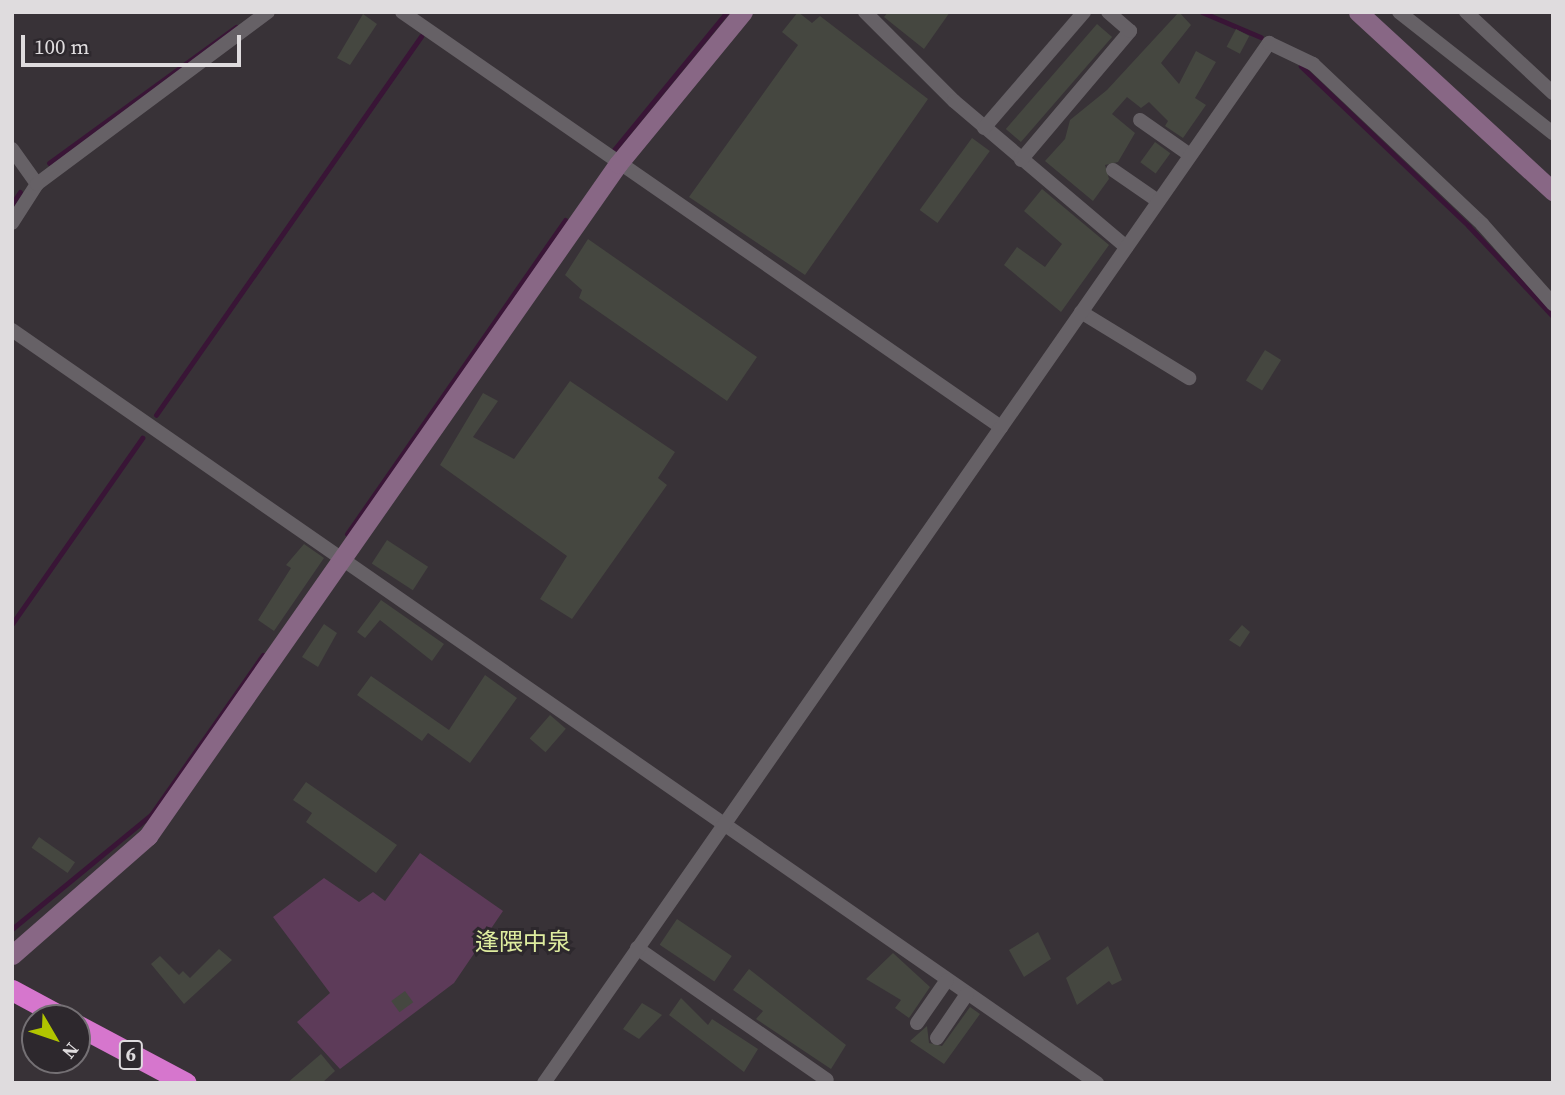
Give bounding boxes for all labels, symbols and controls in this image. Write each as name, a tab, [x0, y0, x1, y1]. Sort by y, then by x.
scale bar	[24, 21, 245, 65]
text: 100 m	[34, 32, 89, 61]
district label: 逢隈中泉	[475, 928, 571, 956]
north arrow	[21, 1004, 91, 1074]
text: N	[56, 1037, 85, 1065]
road number: 6	[119, 1040, 143, 1070]

